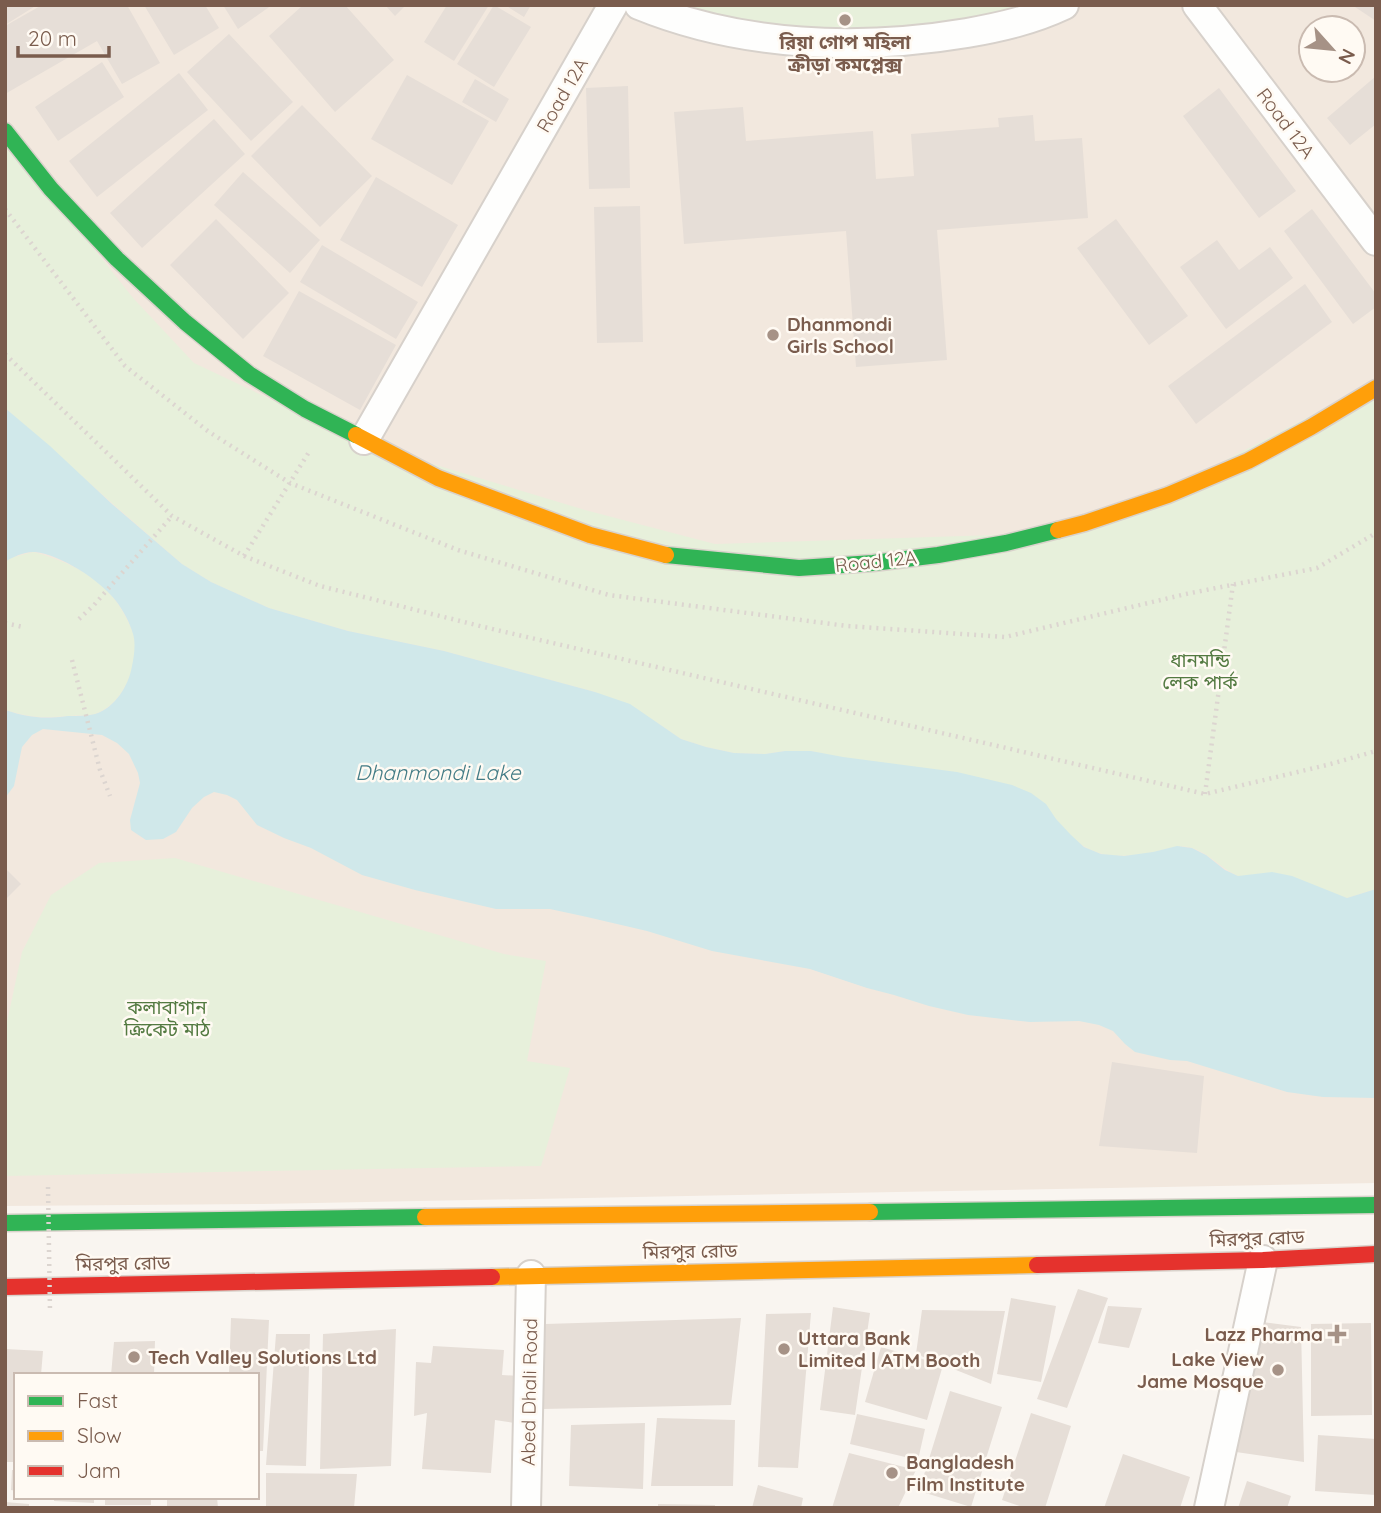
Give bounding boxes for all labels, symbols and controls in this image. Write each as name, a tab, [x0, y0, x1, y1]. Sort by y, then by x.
marker: রিয়া গোপ মহিলা ক্রীড়া কমপ্লেক্স	[837, 12, 853, 28]
scale bar	[18, 14, 108, 58]
north arrow	[1297, 14, 1367, 84]
text: 20 m	[28, 25, 77, 51]
place label: রিয়া গোপ মহিলা ক্রীড়া কমপ্লেক্স	[778, 30, 911, 76]
text: N	[1333, 45, 1361, 68]
street label: Road 12A	[531, 53, 593, 137]
street label: Road 12A	[1252, 83, 1320, 163]
place label: Dhanmondi Girls School	[787, 312, 894, 358]
marker: Dhanmondi Girls School	[765, 327, 781, 343]
street label: Road 12A	[834, 545, 918, 577]
park label: ধানমন্ডি লেক পার্ক	[1162, 648, 1238, 694]
water label: Dhanmondi Lake	[355, 759, 522, 785]
park label: কলাবাগান ক্রিকেট মাঠ	[123, 995, 211, 1041]
street label: মিরপুর রোড	[1208, 1224, 1305, 1252]
street label: মিরপুর রোড	[641, 1238, 738, 1264]
street label: মিরপুর রোড	[74, 1250, 171, 1276]
street label: Abed Dhali Road	[516, 1318, 542, 1466]
place label: Lazz Pharma	[1204, 1322, 1323, 1346]
place label: Uttara Bank Limited | ATM Booth	[798, 1326, 980, 1372]
marker: Lazz Pharma	[1329, 1326, 1345, 1342]
marker: Uttara Bank Limited | ATM Booth	[776, 1341, 792, 1357]
place label: Tech Valley Solutions Ltd	[148, 1345, 377, 1369]
place label: Lake View Jame Mosque	[1137, 1347, 1264, 1393]
marker: Tech Valley Solutions Ltd	[126, 1349, 142, 1365]
marker: Lake View Jame Mosque	[1270, 1362, 1286, 1378]
legend	[14, 1373, 259, 1499]
text: Fast	[77, 1387, 118, 1413]
text: Slow	[77, 1422, 122, 1448]
place label: Bangladesh Film Institute	[906, 1450, 1025, 1496]
text: Jam	[77, 1457, 121, 1483]
marker: Bangladesh Film Institute	[884, 1465, 900, 1481]

